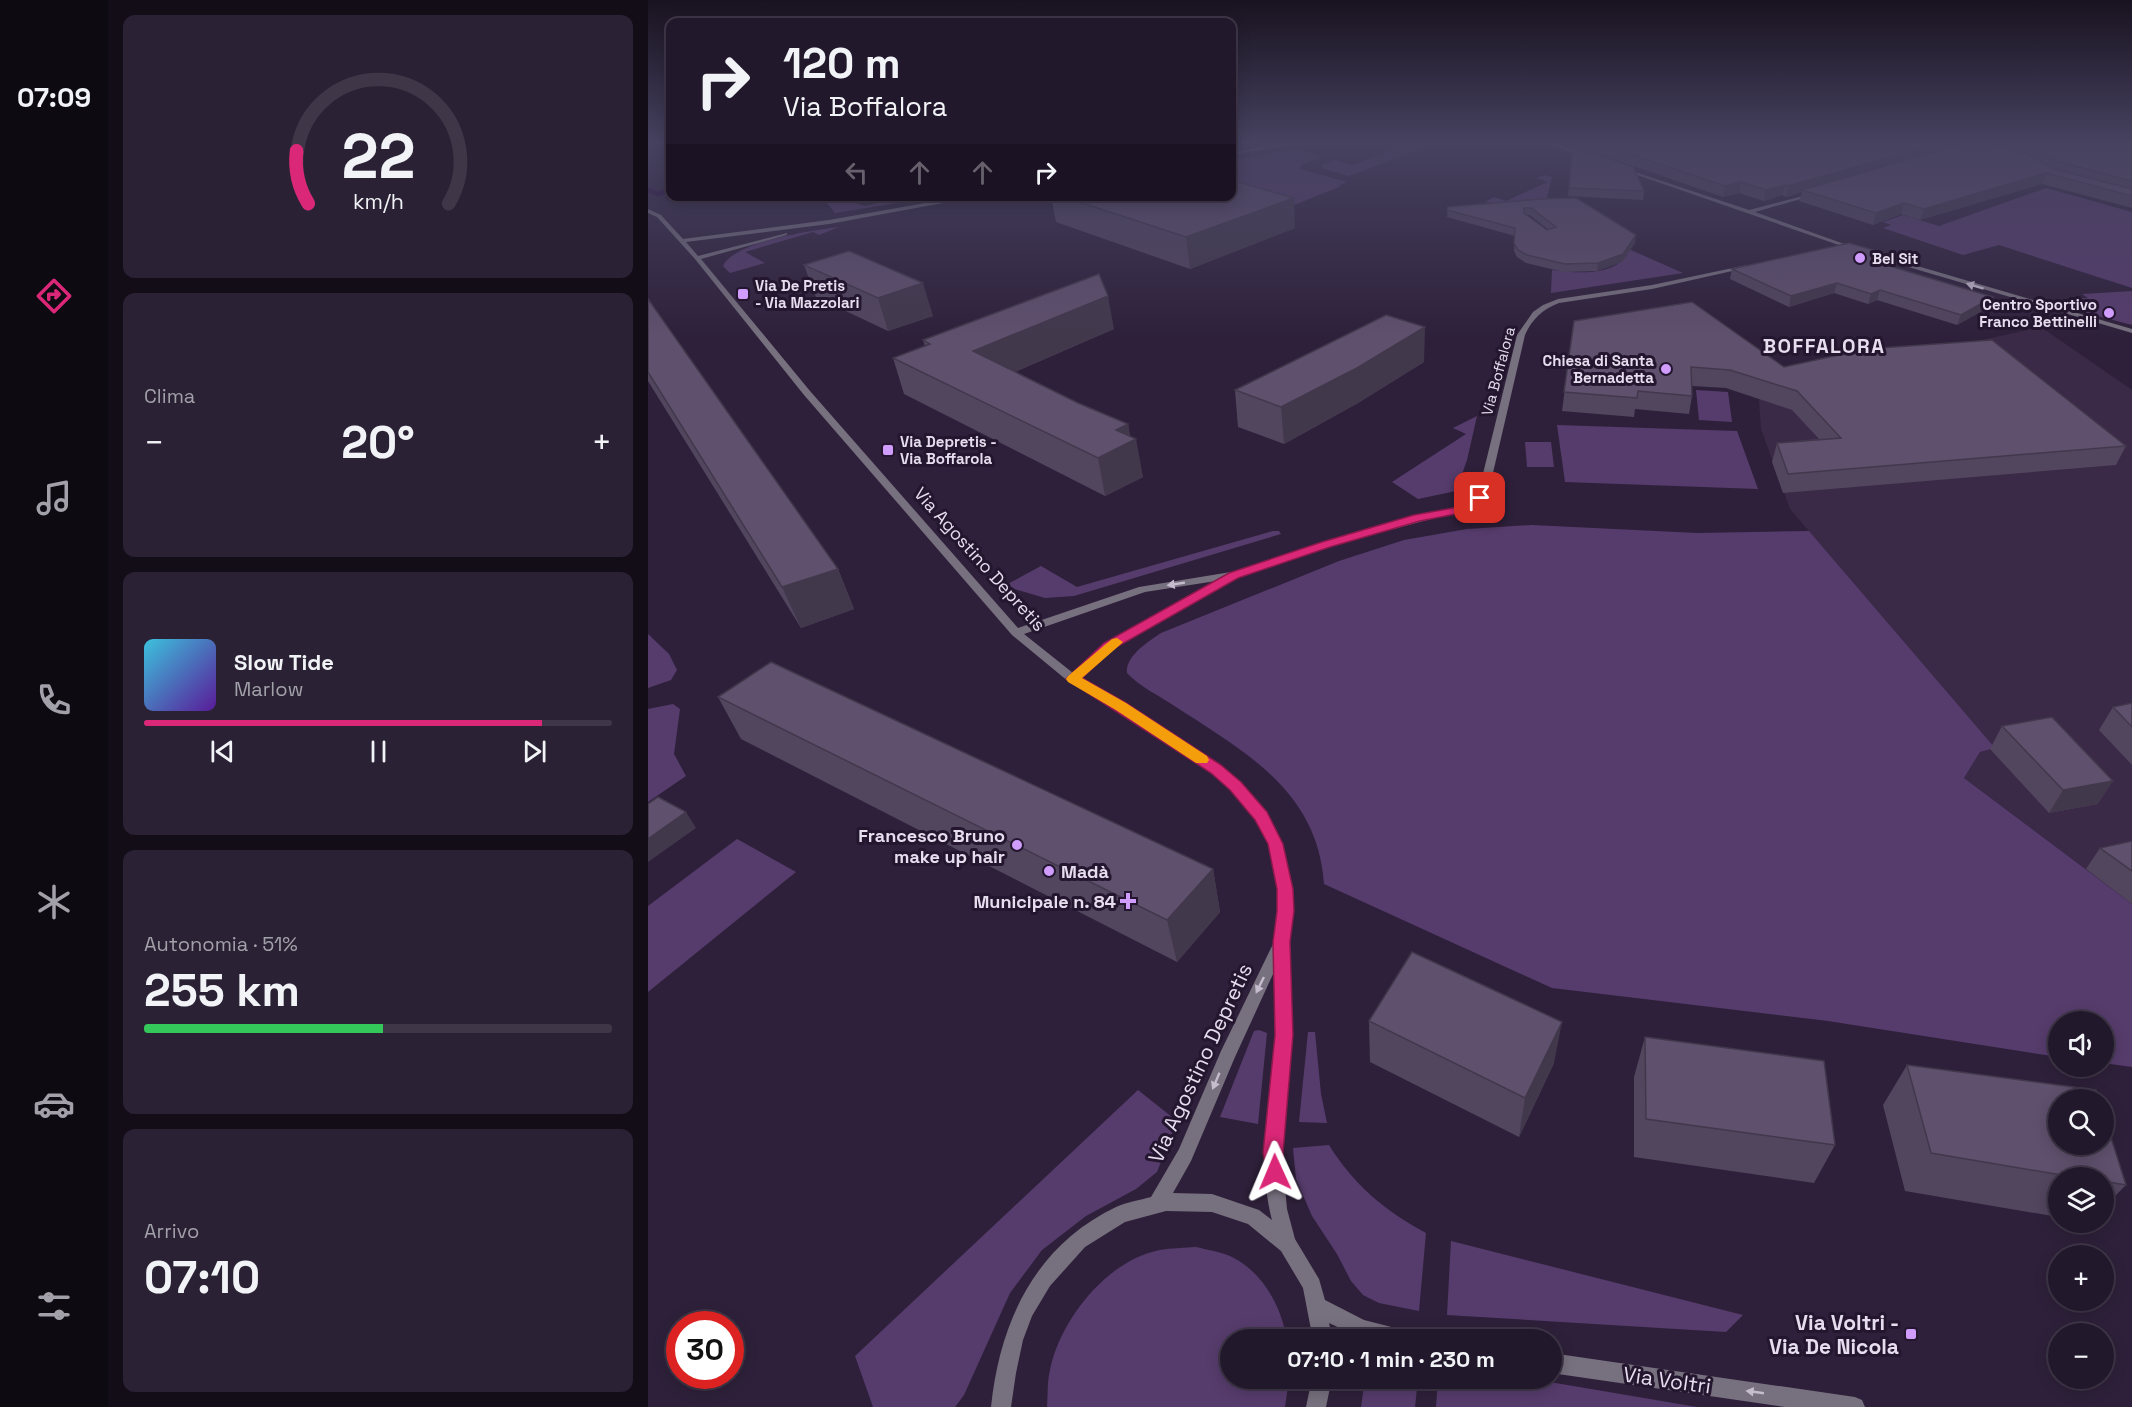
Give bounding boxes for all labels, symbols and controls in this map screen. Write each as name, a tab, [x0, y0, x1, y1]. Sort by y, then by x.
text: 120 m	[783, 37, 901, 90]
icon: right	[684, 42, 762, 120]
text: 07:09	[17, 80, 91, 115]
text: Via Boffalora	[783, 89, 947, 124]
text: 22	[341, 117, 415, 196]
icon: left	[840, 156, 873, 189]
icon: ahead	[903, 156, 936, 189]
icon: ahead	[966, 156, 999, 189]
icon: right	[1029, 156, 1062, 189]
text: km/h	[352, 188, 404, 215]
place label: Bel Sit	[1872, 249, 1918, 268]
marker: Bel Sit	[1853, 251, 1867, 265]
icon: directions	[33, 275, 75, 317]
place label: Via De Pretis - Via Mazzolari	[755, 276, 860, 312]
one-way arrow	[1966, 281, 1984, 290]
marker: Via De Pretis - Via Mazzolari	[736, 287, 750, 301]
place label: Centro Sportivo Franco Bettinelli	[1979, 295, 2097, 331]
marker: Centro Sportivo Franco Bettinelli	[2102, 306, 2116, 320]
street label: Via Boffalora	[1477, 324, 1519, 418]
district label: BOFFALORA	[1763, 333, 1885, 359]
place label: Chiesa di Santa Bernadetta	[1543, 351, 1654, 387]
marker: Chiesa di Santa Bernadetta	[1659, 362, 1673, 376]
text: Clima	[144, 383, 195, 409]
text: 20°	[341, 414, 415, 471]
text: −	[144, 422, 164, 464]
text: +	[592, 422, 612, 464]
place label: Via Depretis - Via Boffarola	[900, 432, 997, 468]
marker: Via Depretis - Via Boffarola	[881, 443, 895, 457]
pin	[1454, 472, 1505, 523]
icon: music	[33, 477, 75, 519]
icon: arrive	[1463, 481, 1496, 514]
street label: Via Agostino Depretis	[909, 482, 1051, 636]
one-way arrow	[1166, 579, 1185, 588]
text: Slow Tide	[234, 648, 334, 676]
text: Marlow	[234, 676, 303, 702]
icon: phone	[33, 679, 75, 721]
icon: previous	[206, 735, 239, 768]
icon: pause	[362, 735, 395, 768]
icon: next	[518, 735, 551, 768]
place label: Francesco Bruno make up hair	[858, 824, 1005, 868]
marker: Francesco Bruno make up hair	[1010, 838, 1024, 852]
place label: Madà	[1061, 860, 1110, 883]
marker: Madà	[1042, 864, 1056, 878]
icon: climate	[33, 881, 75, 923]
place label: Municipale n. 84	[973, 890, 1117, 913]
marker: Municipale n. 84	[1121, 894, 1135, 908]
text: Autonomia · 51%	[144, 931, 298, 957]
street label: Via Agostino Depretis	[1142, 959, 1258, 1167]
text: 255 km	[144, 962, 300, 1019]
one-way arrow	[1256, 977, 1265, 994]
map controls	[2048, 1011, 2114, 1389]
button: sound	[2048, 1011, 2114, 1077]
one-way arrow	[1211, 1073, 1221, 1091]
icon: car	[33, 1083, 75, 1125]
button: search	[2048, 1089, 2114, 1155]
position arrow	[1243, 1140, 1307, 1204]
button: layers	[2048, 1167, 2114, 1233]
text: Arrivo	[144, 1218, 199, 1244]
button: +	[2048, 1245, 2114, 1311]
text: 07:10	[144, 1249, 260, 1306]
icon: filters	[33, 1285, 75, 1327]
place label: Via Voltri - Via De Nicola	[1769, 1309, 1899, 1360]
speed limit sign: 30	[666, 1311, 744, 1389]
button: −	[2048, 1323, 2114, 1389]
marker: Via Voltri - Via De Nicola	[1904, 1327, 1918, 1341]
text: 07:10 · 1 min · 230 m	[1287, 1345, 1495, 1373]
street label: Via Voltri	[1621, 1360, 1713, 1400]
one-way arrow	[1745, 1388, 1764, 1397]

